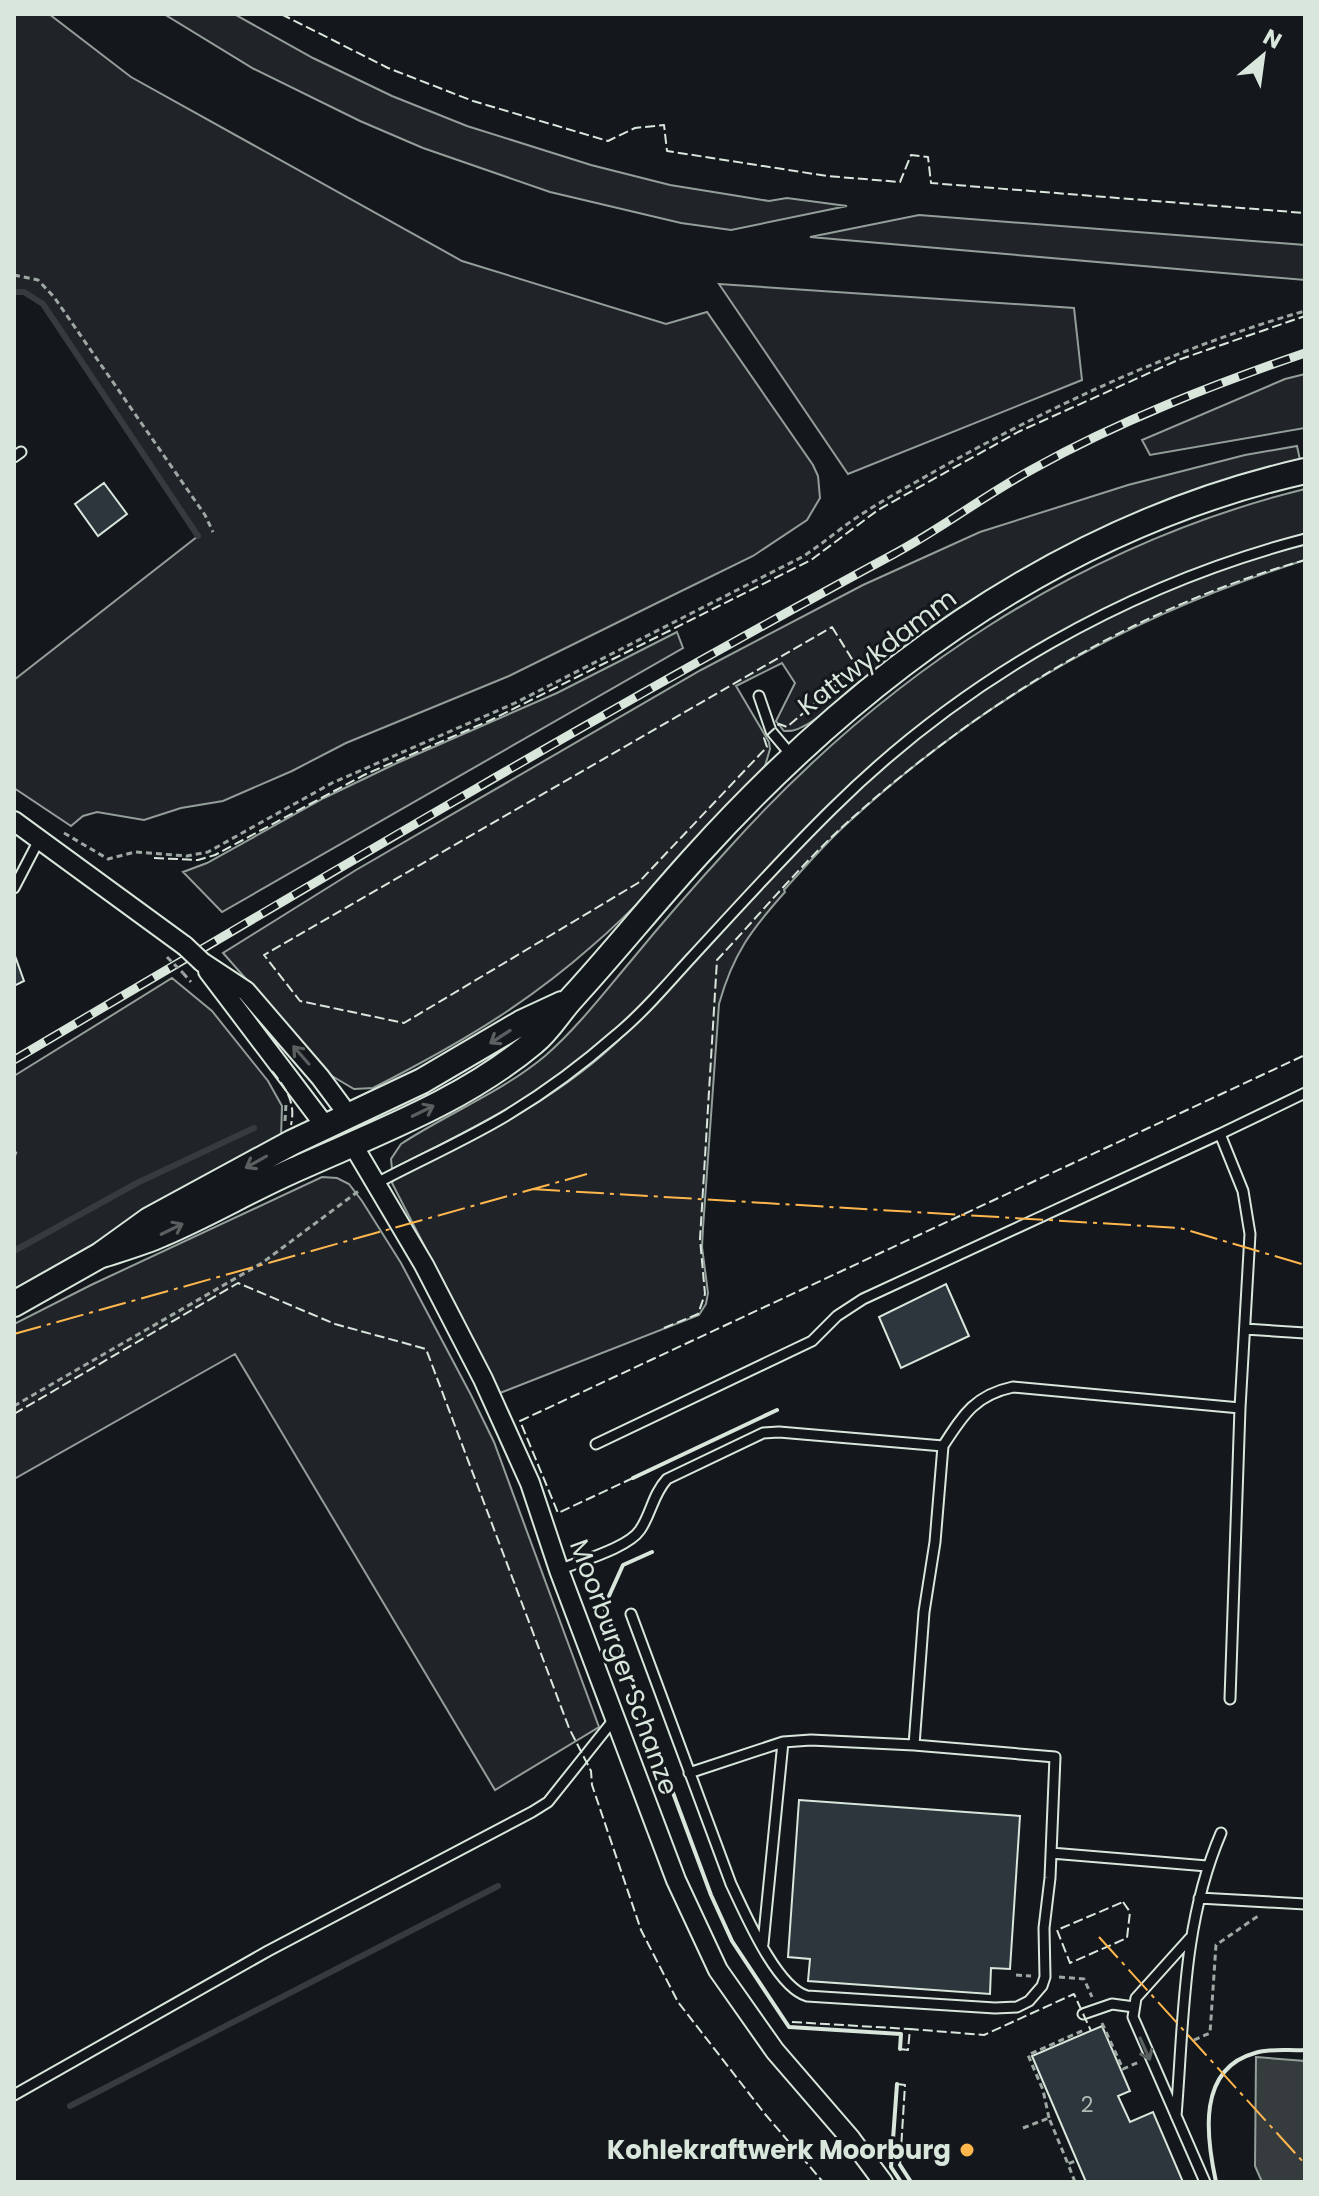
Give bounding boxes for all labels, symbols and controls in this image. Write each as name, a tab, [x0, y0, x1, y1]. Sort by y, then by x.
north arrow	[1223, 16, 1303, 96]
text: N	[1258, 21, 1287, 57]
street label: Kattwykdamm	[790, 580, 964, 724]
one-way arrow	[489, 1028, 511, 1045]
one-way arrow	[292, 1046, 310, 1066]
one-way arrow	[410, 1103, 434, 1119]
one-way arrow	[245, 1154, 268, 1170]
one-way arrow	[160, 1221, 184, 1236]
street label: Moorburger Schanze	[561, 1534, 687, 1800]
one-way arrow	[1138, 2037, 1153, 2061]
house number: 2	[1081, 2089, 1093, 2120]
place label: Kohlekraftwerk Moorburg	[607, 2132, 951, 2168]
marker: Kohlekraftwerk Moorburg	[958, 2141, 976, 2159]

